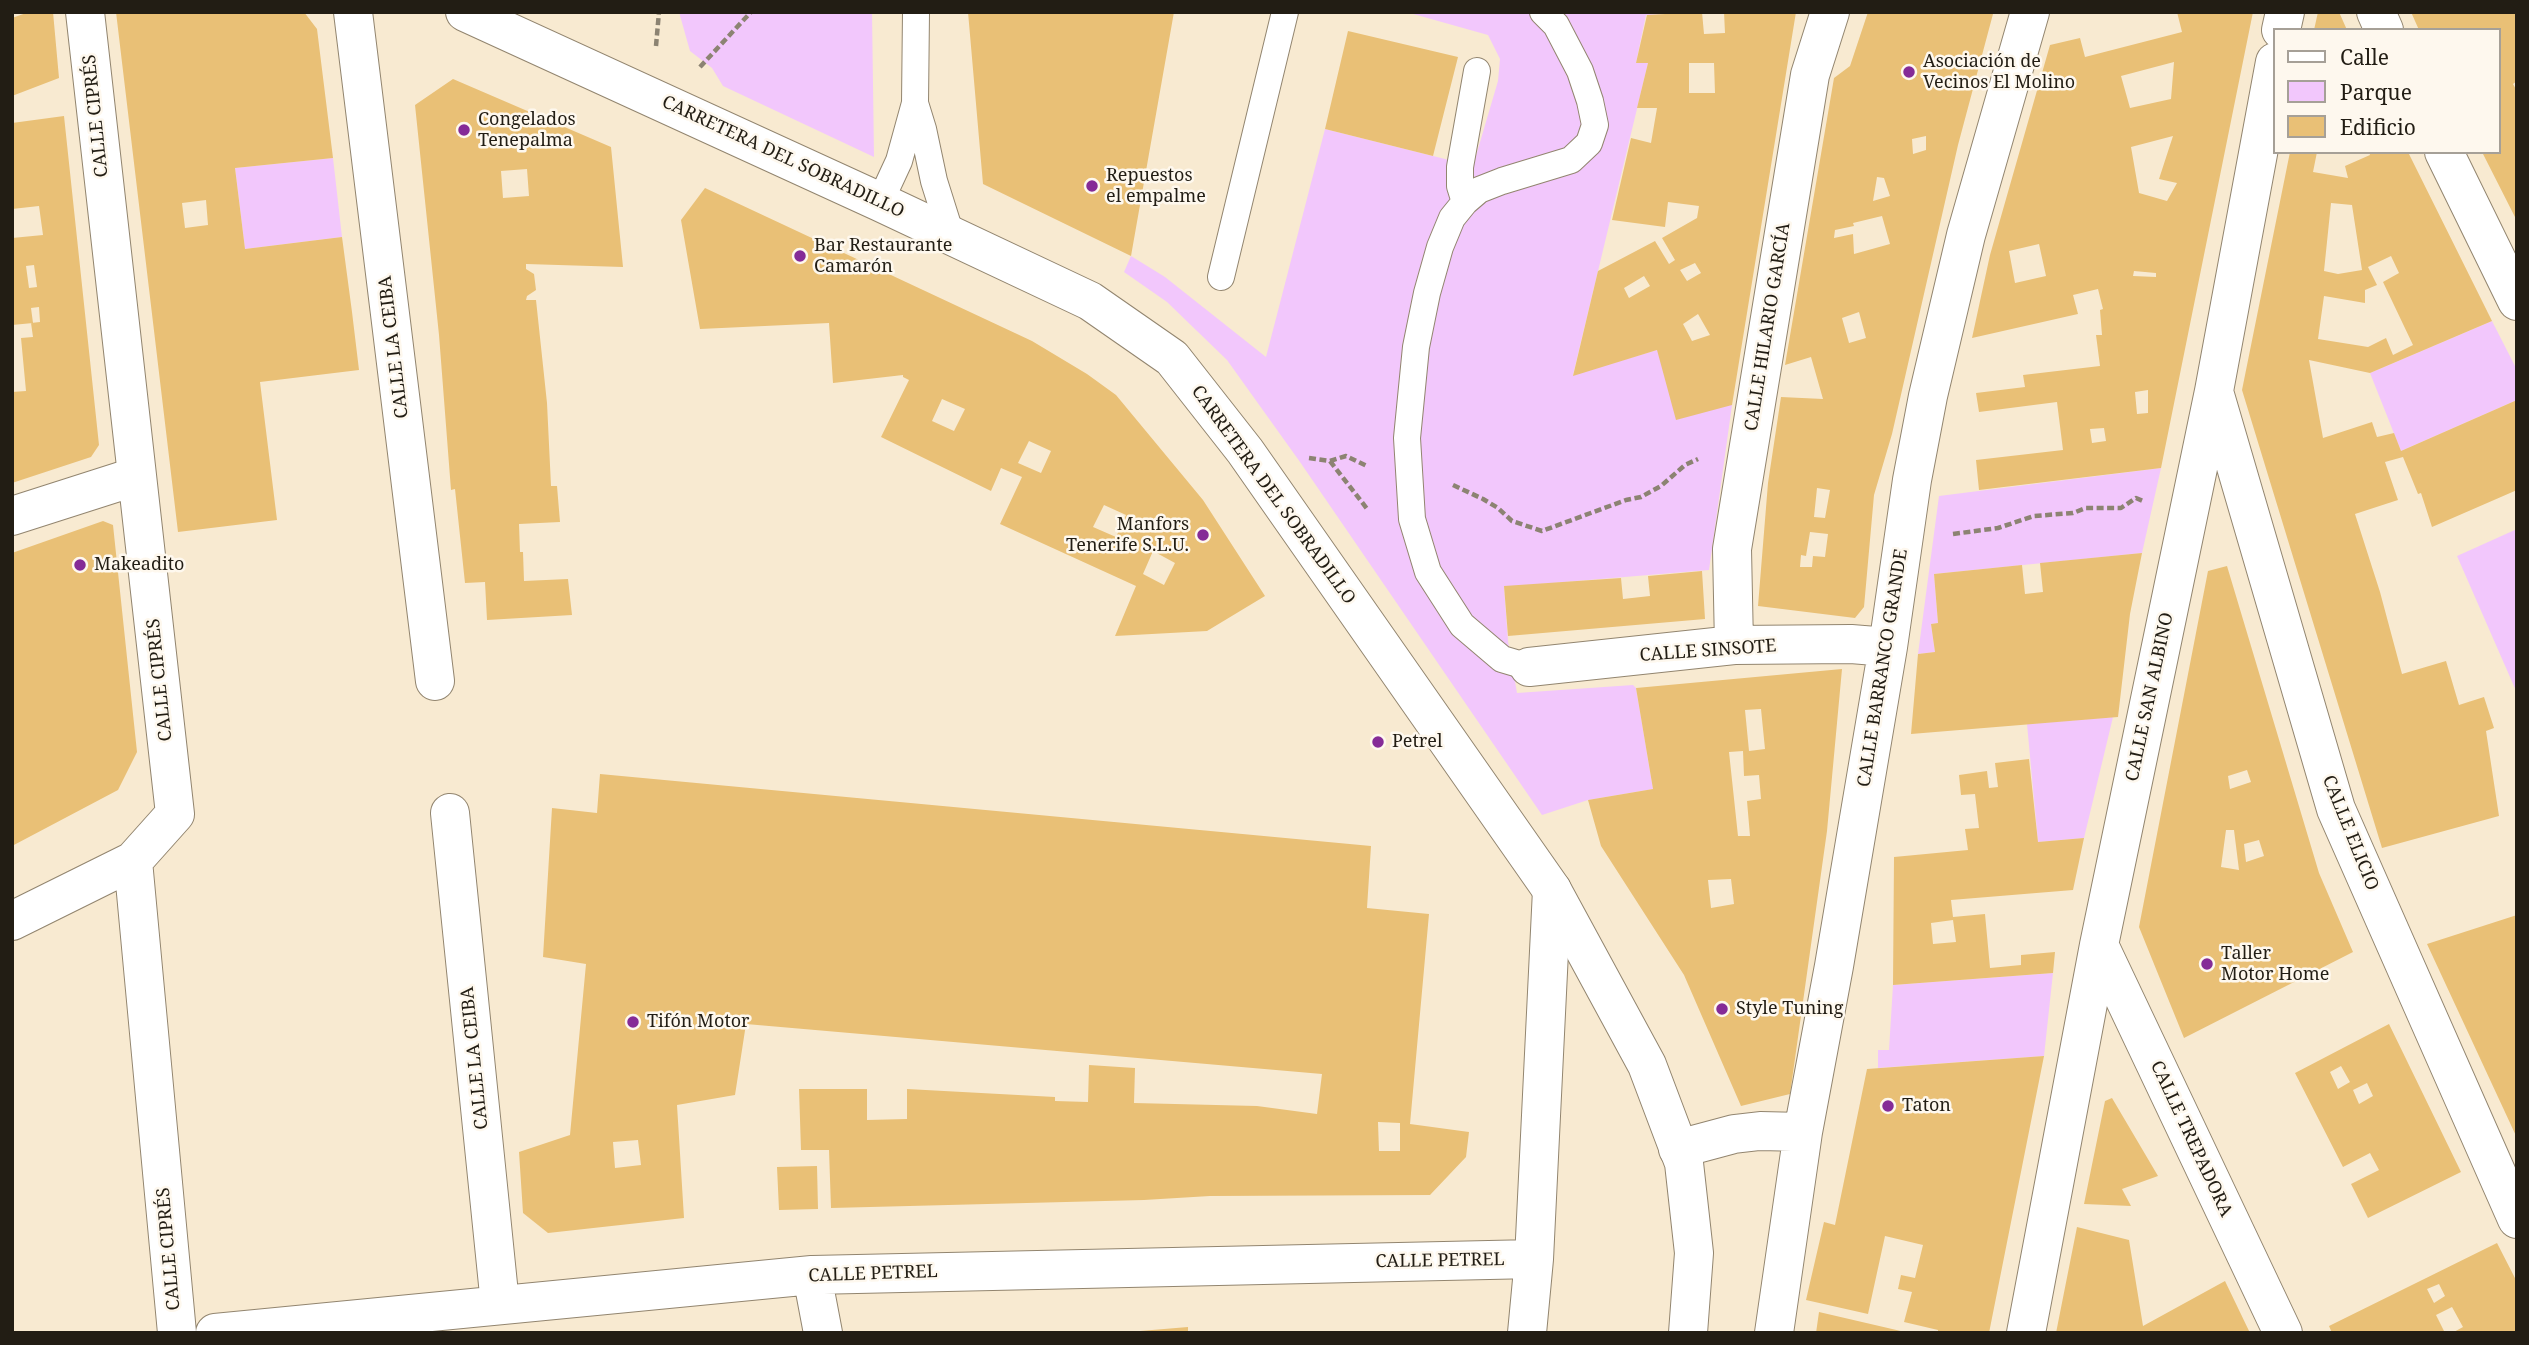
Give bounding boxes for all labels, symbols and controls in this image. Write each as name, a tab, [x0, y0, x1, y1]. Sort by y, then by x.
legend	[2274, 28, 2501, 154]
text: Calle	[2340, 43, 2389, 71]
place label: Asociación de Vecinos El Molino	[1923, 51, 2075, 94]
street label: CALLE CIPRÉS	[79, 54, 113, 178]
marker: Asociación de Vecinos El Molino	[1901, 64, 1917, 80]
text: Parque	[2340, 78, 2412, 106]
street label: CARRETERA DEL SOBRADILLO	[658, 91, 908, 223]
place label: Congelados Tenepalma	[478, 109, 576, 152]
text: Edificio	[2340, 113, 2416, 141]
marker: Congelados Tenepalma	[456, 122, 472, 138]
place label: Repuestos el empalme	[1106, 165, 1206, 208]
marker: Repuestos el empalme	[1084, 178, 1100, 194]
street label: CALLE HILARIO GARCÍA	[1741, 221, 1795, 433]
place label: Bar Restaurante Camarón	[814, 235, 952, 278]
marker: Bar Restaurante Camarón	[792, 248, 808, 264]
street label: CALLE LA CEIBA	[375, 274, 413, 420]
street label: CARRETERA DEL SOBRADILLO	[1186, 381, 1360, 609]
place label: Manfors Tenerife S.L.U.	[1066, 514, 1189, 556]
marker: Manfors Tenerife S.L.U.	[1195, 527, 1211, 543]
street label: CALLE BARRANCO GRANDE	[1854, 547, 1912, 789]
place label: Makeadito	[94, 554, 184, 576]
marker: Makeadito	[72, 557, 88, 573]
street label: CALLE SAN ALBINO	[2122, 611, 2178, 783]
street label: CALLE CIPRÉS	[143, 618, 177, 742]
street label: CALLE SINSOTE	[1639, 635, 1777, 667]
place label: Petrel	[1392, 731, 1443, 753]
marker: Petrel	[1370, 734, 1386, 750]
street label: CALLE ELICIO	[2317, 772, 2383, 894]
place label: Taller Motor Home	[2221, 943, 2329, 986]
marker: Taller Motor Home	[2199, 956, 2215, 972]
street label: CALLE LA CEIBA	[457, 985, 493, 1131]
place label: Style Tuning	[1736, 998, 1843, 1020]
marker: Style Tuning	[1714, 1001, 1730, 1017]
place label: Tifón Motor	[647, 1011, 750, 1033]
marker: Tifón Motor	[625, 1014, 641, 1030]
street label: CALLE TREPADORA	[2145, 1058, 2237, 1220]
place label: Taton	[1902, 1095, 1951, 1117]
marker: Taton	[1880, 1098, 1896, 1114]
street label: CALLE CIPRÉS	[153, 1187, 185, 1311]
street label: CALLE PETREL	[1375, 1249, 1505, 1273]
street label: CALLE PETREL	[808, 1261, 938, 1287]

